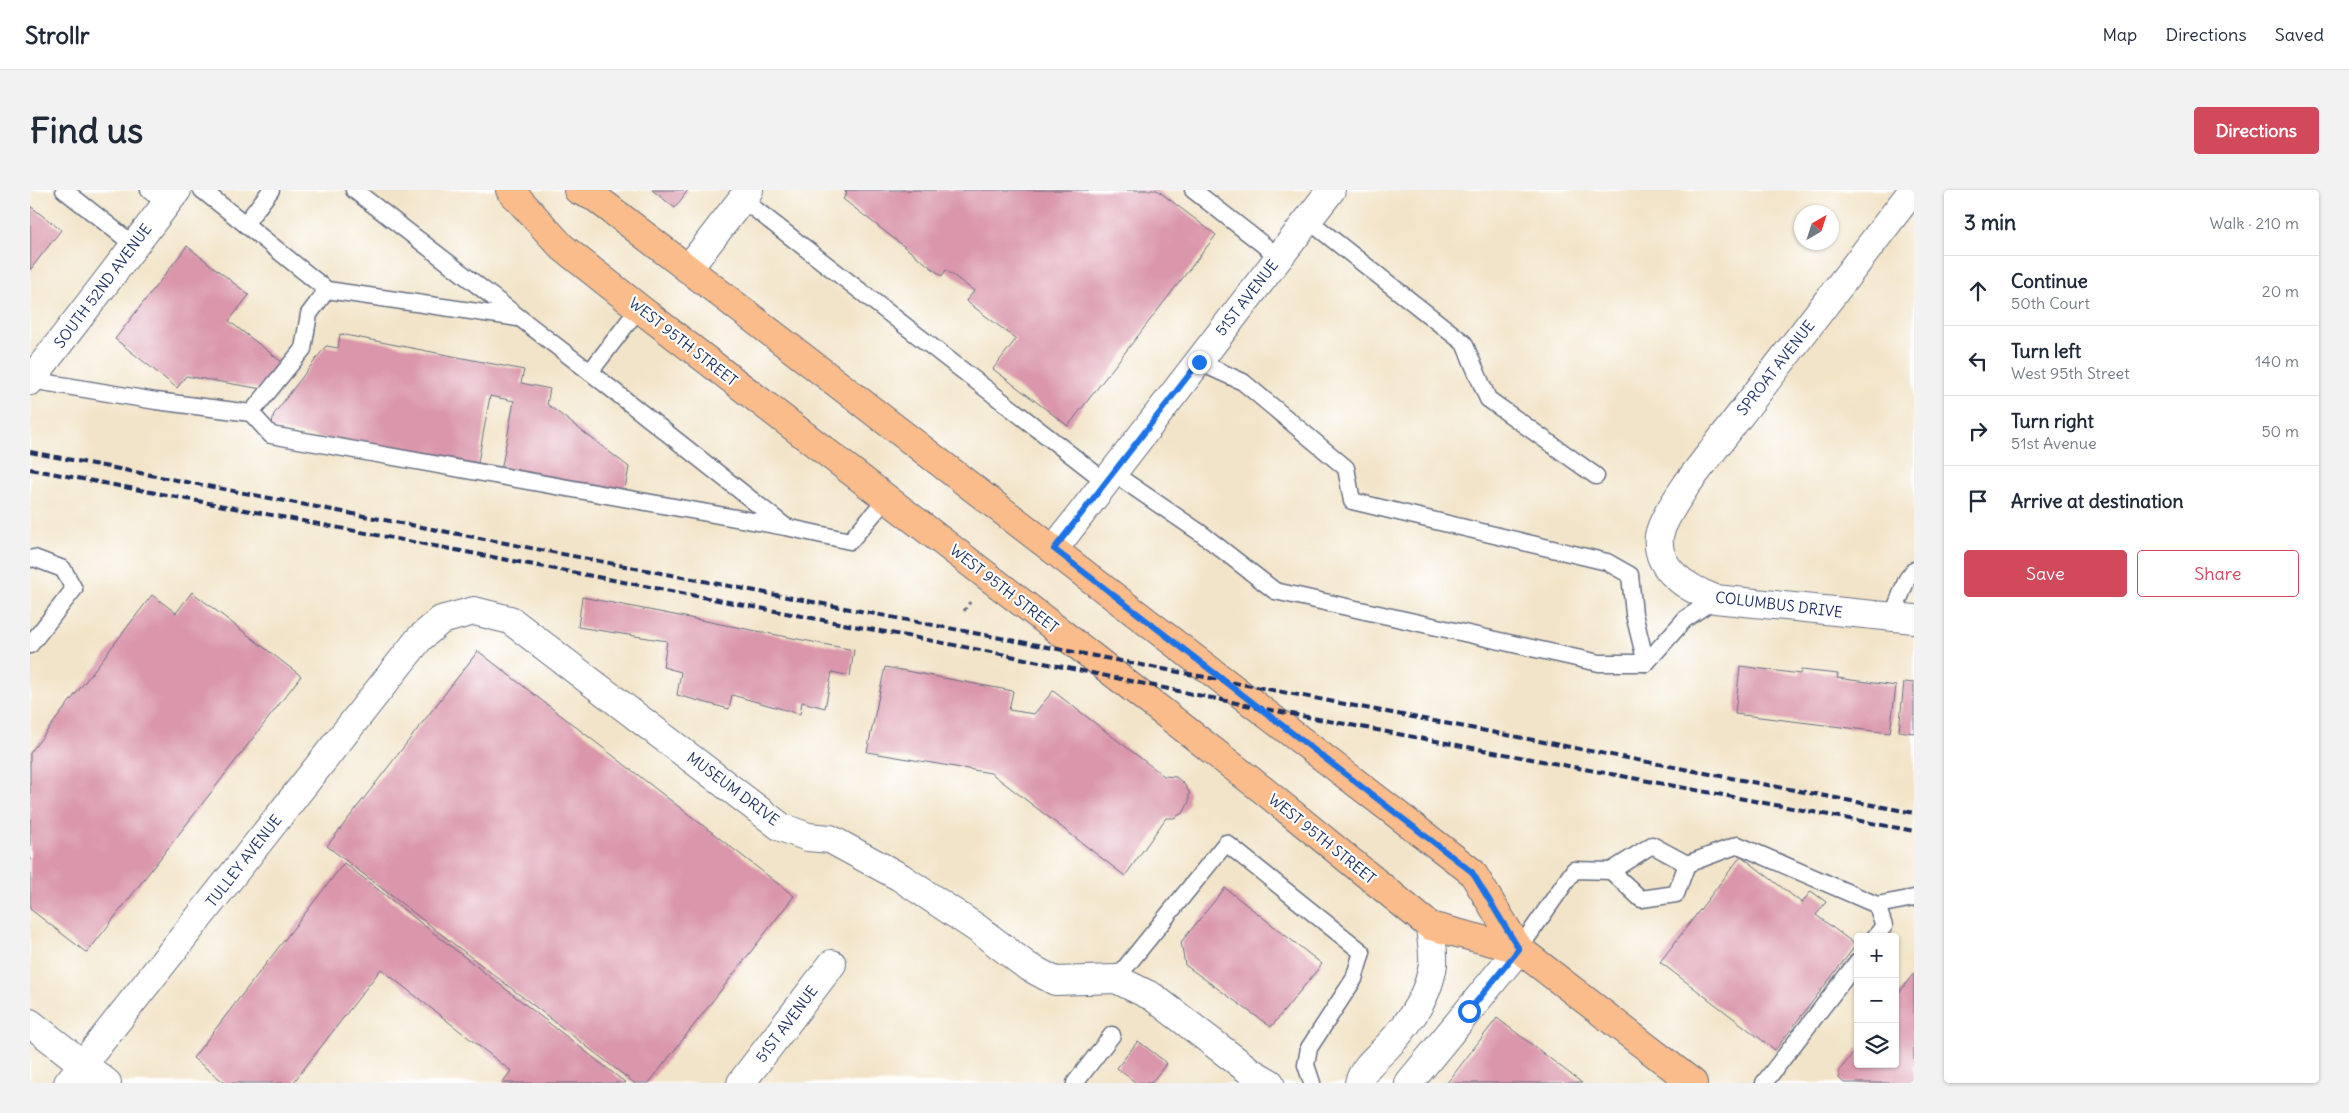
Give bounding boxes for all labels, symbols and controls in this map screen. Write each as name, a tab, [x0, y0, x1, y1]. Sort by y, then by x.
text: Strollr	[25, 20, 90, 50]
text: Map	[2102, 23, 2137, 46]
text: Directions	[2165, 23, 2247, 46]
text: Saved	[2275, 23, 2324, 46]
button: Directions	[2194, 107, 2319, 154]
text: Find us	[30, 108, 143, 152]
north arrow	[1794, 205, 1839, 250]
text: 3 min	[1964, 209, 2016, 236]
text: Walk · 210 m	[2209, 213, 2299, 233]
street label: SOUTH 52ND AVENUE	[50, 220, 156, 352]
street label: 51ST AVENUE	[1211, 256, 1282, 339]
text: Continue	[2011, 269, 2088, 293]
icon: ahead	[1964, 277, 1992, 305]
text: 20 m	[2262, 281, 2299, 301]
street label: WEST 95TH STREET	[625, 293, 742, 390]
text: 50th Court	[2011, 293, 2090, 313]
street label: SPROAT AVENUE	[1733, 316, 1819, 419]
text: Turn left	[2011, 339, 2081, 363]
icon: left	[1964, 347, 1992, 375]
route end	[1188, 351, 1211, 374]
text: 140 m	[2255, 351, 2299, 371]
text: West 95th Street	[2011, 363, 2130, 383]
text: Turn right	[2011, 409, 2094, 433]
icon: right	[1964, 417, 1992, 445]
text: 50 m	[2261, 421, 2299, 441]
text: 51st Avenue	[2011, 433, 2097, 453]
icon: arrive	[1964, 487, 1992, 515]
text: Arrive at destination	[2011, 489, 2184, 513]
street label: WEST 95TH STREET	[946, 540, 1063, 637]
button: Save	[1964, 550, 2127, 597]
button: Share	[2137, 550, 2299, 597]
street label: COLUMBUS DRIVE	[1714, 587, 1844, 622]
street label: MUSEUM DRIVE	[683, 748, 783, 830]
street label: WEST 95TH STREET	[1265, 789, 1380, 888]
street label: TULLEY AVENUE	[202, 811, 286, 911]
map controls	[1854, 933, 1899, 1068]
button: +	[1854, 933, 1899, 978]
button: −	[1854, 978, 1899, 1023]
street label: 51ST AVENUE	[752, 981, 822, 1066]
route start	[1458, 1000, 1481, 1023]
button: layers	[1854, 1023, 1899, 1068]

